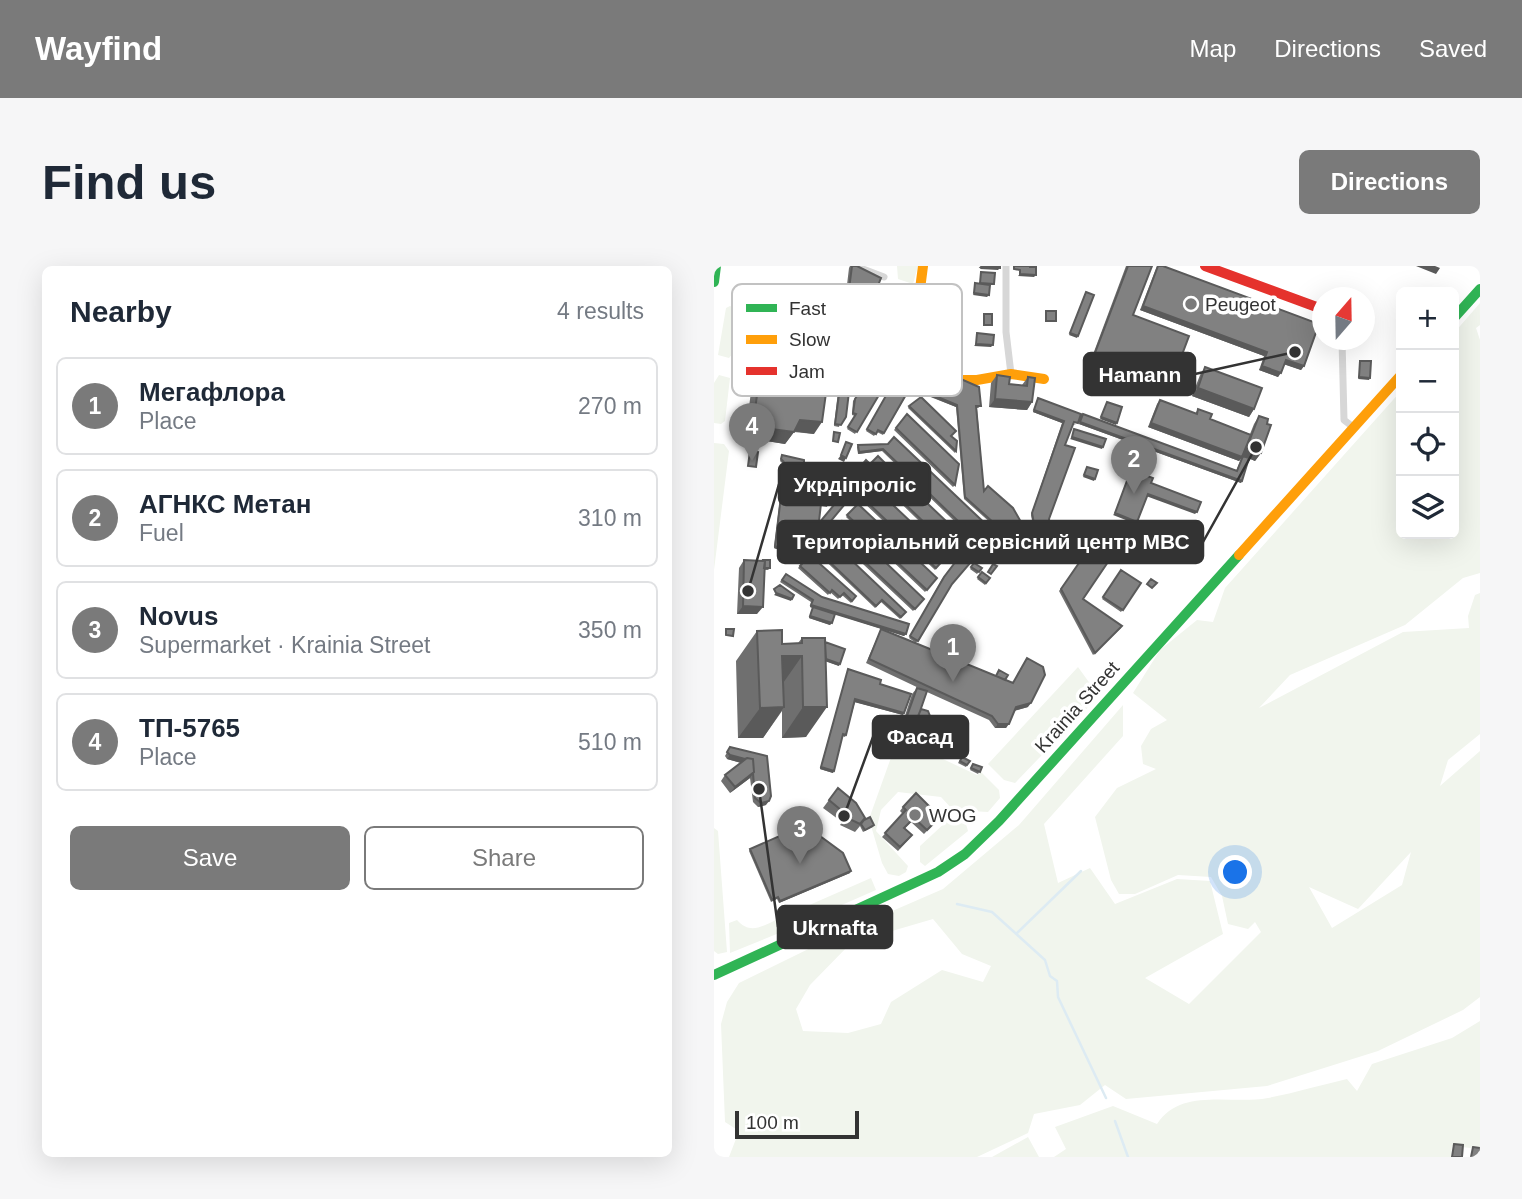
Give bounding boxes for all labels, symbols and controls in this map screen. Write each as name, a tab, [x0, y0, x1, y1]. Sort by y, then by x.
text: Wayfind	[35, 30, 162, 67]
text: Map	[1190, 35, 1236, 62]
text: Directions	[1274, 35, 1381, 62]
text: Saved	[1419, 35, 1487, 62]
button: Directions	[1299, 150, 1480, 214]
text: Find us	[42, 155, 216, 209]
legend	[732, 284, 962, 396]
north arrow	[1312, 287, 1375, 350]
map controls	[1396, 287, 1459, 539]
button: +	[1396, 287, 1459, 350]
place label: Peugeot	[1205, 294, 1277, 315]
text: Nearby	[70, 295, 172, 328]
marker: Peugeot	[1183, 296, 1199, 312]
text: 4 results	[557, 298, 644, 324]
text: Fast	[789, 298, 827, 319]
text: Slow	[789, 329, 830, 350]
button: −	[1396, 350, 1459, 413]
callout: Hamann	[1084, 353, 1195, 395]
text: Jam	[789, 361, 825, 382]
text: Hamann	[1099, 363, 1181, 386]
text: Мегафлора	[139, 377, 285, 407]
text: 1	[89, 393, 101, 419]
text: 270 m	[578, 393, 642, 419]
pin: 4	[729, 403, 775, 461]
text: Place	[139, 408, 197, 434]
button: locate	[1396, 413, 1459, 476]
pin: 2	[1111, 436, 1157, 494]
callout: Укрдіпроліс	[779, 463, 930, 505]
text: Укрдіпроліс	[794, 473, 917, 496]
button: layers	[1396, 476, 1459, 539]
text: АГНКС Метан	[139, 489, 312, 519]
text: 2	[89, 505, 101, 531]
text: 310 m	[578, 505, 642, 531]
text: Fuel	[139, 520, 184, 546]
callout: Територіальний сервісний центр МВС	[778, 521, 1203, 563]
text: Територіальний сервісний центр МВС	[792, 530, 1190, 553]
text: Novus	[139, 601, 218, 631]
text: 3	[89, 617, 101, 643]
text: 350 m	[578, 617, 642, 643]
pin: 1	[930, 624, 976, 682]
text: Supermarket · Krainia Street	[139, 632, 430, 658]
street label: Krainia Street	[1031, 657, 1124, 757]
text: ТП-5765	[139, 713, 240, 743]
callout: Фасад	[873, 716, 968, 758]
text: Фасад	[887, 725, 953, 748]
text: 4	[89, 729, 101, 755]
text: 510 m	[578, 729, 642, 755]
text: Place	[139, 744, 197, 770]
place label: WOG	[929, 805, 977, 826]
pin: 3	[777, 806, 823, 864]
marker: WOG	[907, 807, 923, 823]
button: Save	[70, 826, 350, 890]
button: Share	[364, 826, 644, 890]
your location	[1218, 855, 1252, 889]
callout: Ukrnafta	[778, 906, 892, 948]
text: Ukrnafta	[792, 916, 878, 939]
scale bar	[735, 1108, 859, 1140]
text: 100 m	[746, 1112, 799, 1133]

